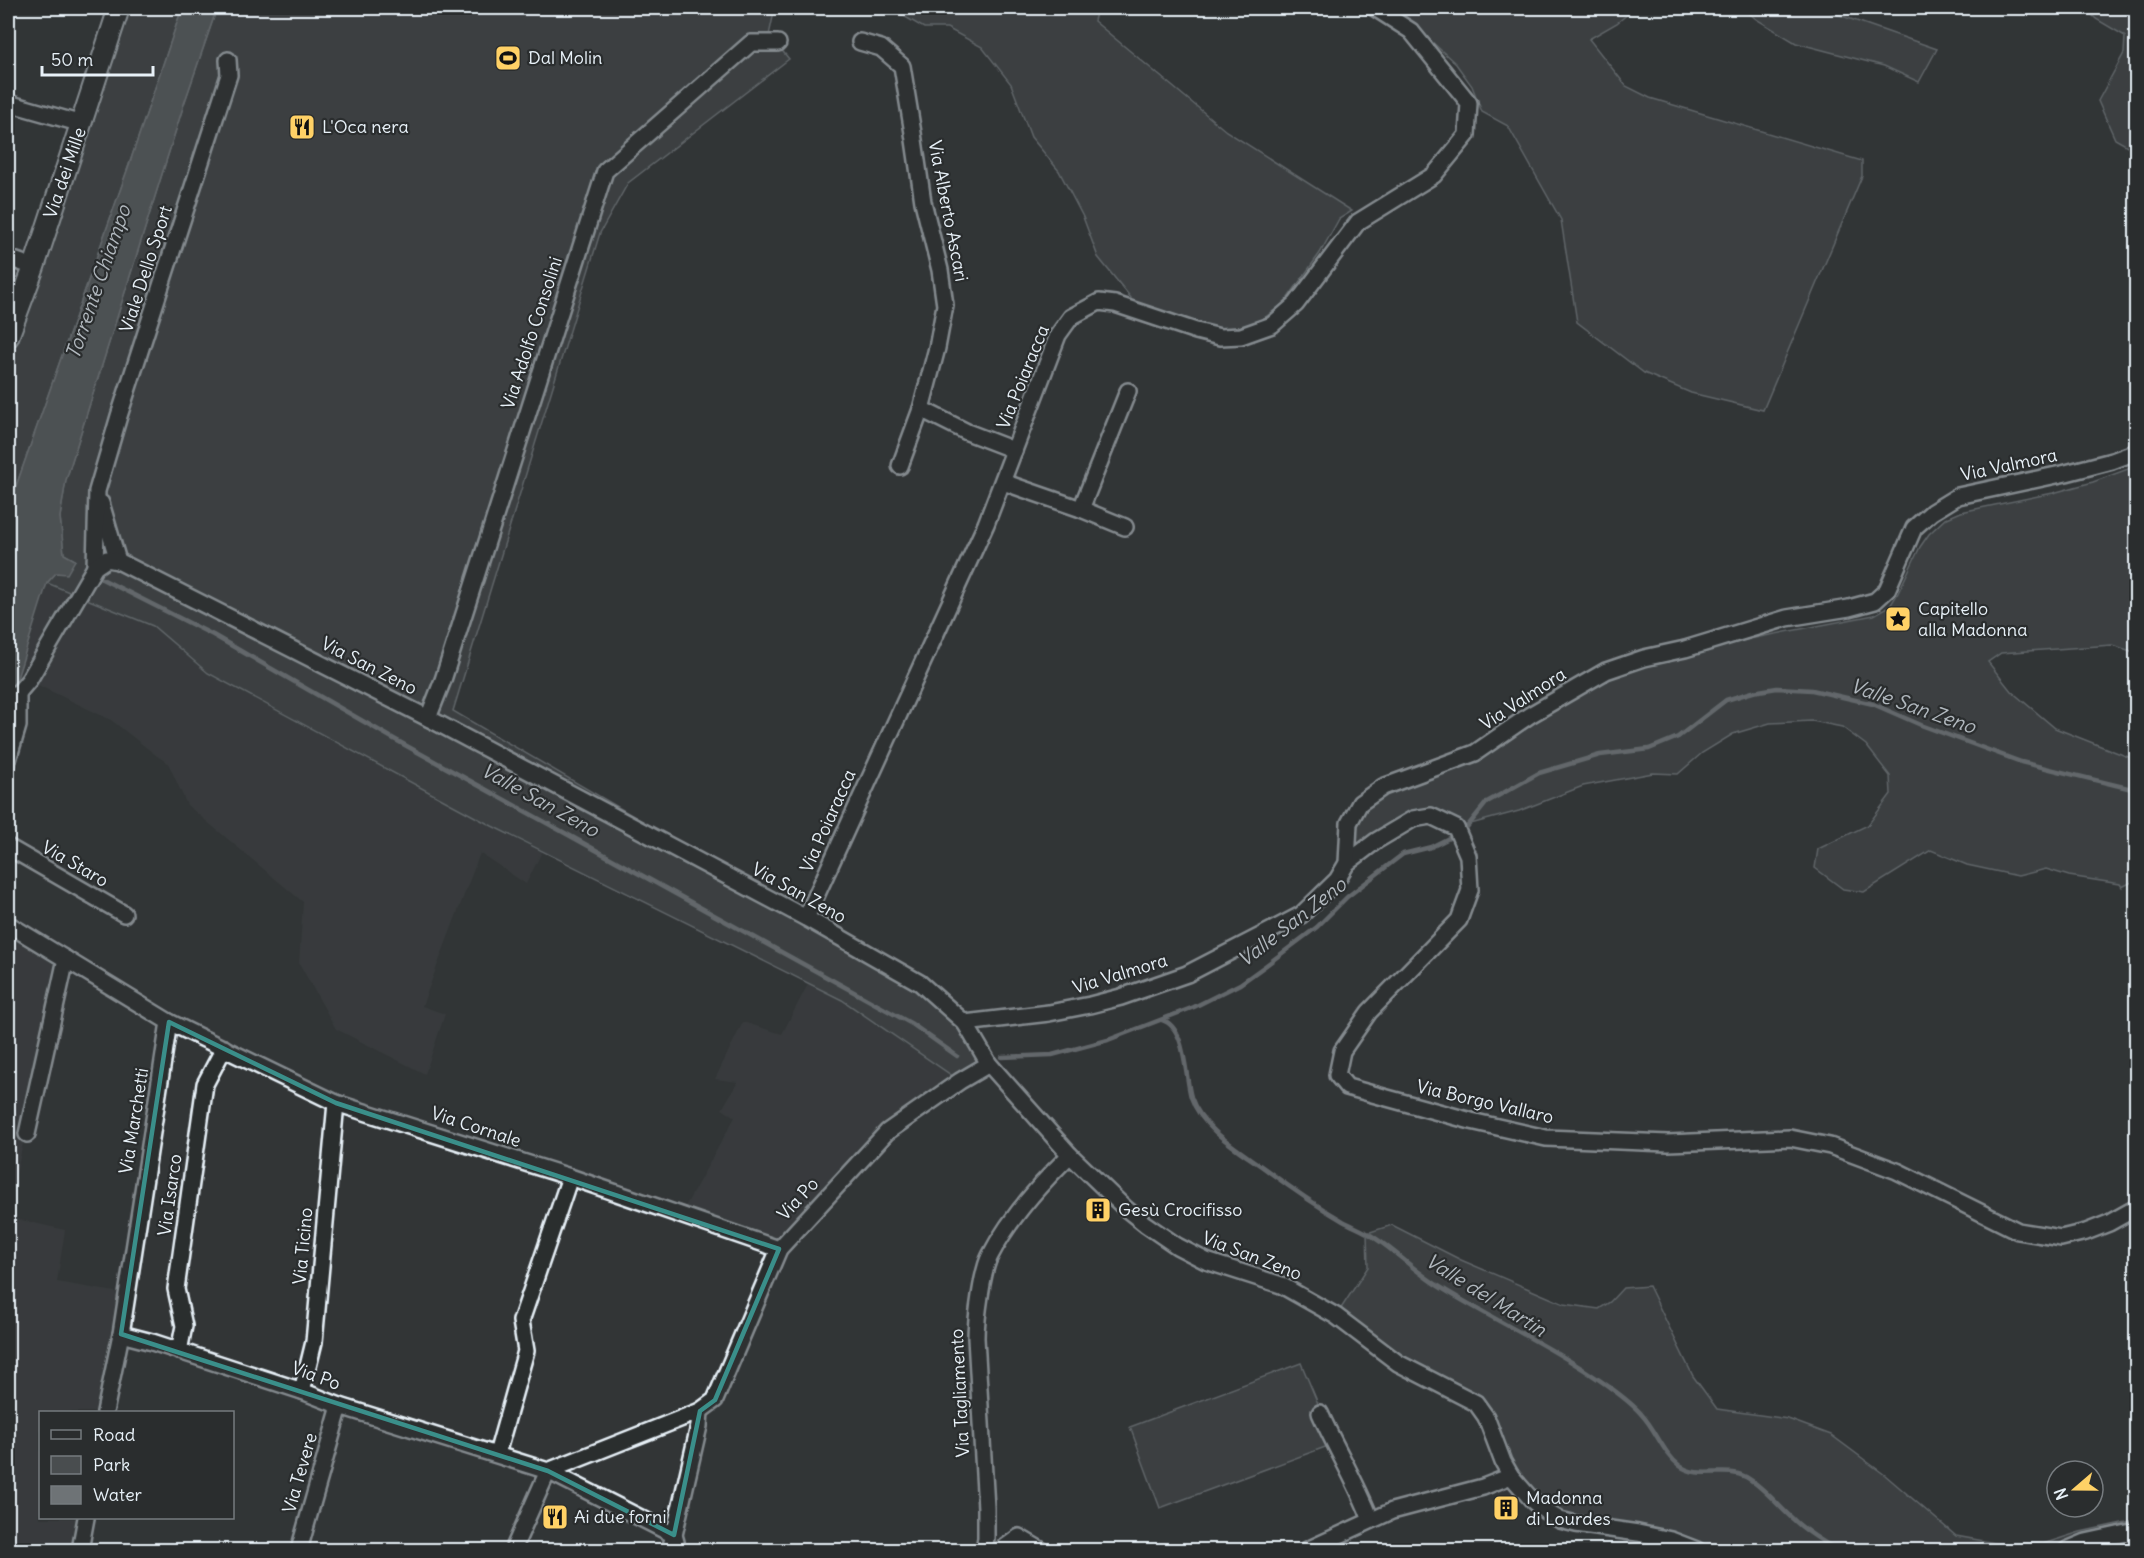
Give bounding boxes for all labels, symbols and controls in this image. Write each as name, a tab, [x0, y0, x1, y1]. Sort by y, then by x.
scale bar	[42, 39, 153, 77]
sports icon: Dal Molin	[493, 43, 523, 73]
place label: Dal Molin	[528, 46, 602, 69]
text: 50 m	[51, 48, 93, 71]
restaurant icon: L'Oca nera	[287, 112, 317, 142]
place label: L'Oca nera	[322, 115, 409, 138]
street label: Via dei Mille	[38, 124, 91, 221]
street label: Via Alberto Ascari	[924, 138, 973, 283]
water label: Torrente Chiampo	[59, 200, 136, 362]
street label: Viale Dello Sport	[114, 202, 177, 335]
street label: Via Adolfo Consolini	[496, 254, 567, 412]
street label: Via Poiaracca	[991, 321, 1054, 432]
street label: Via Valmora	[1959, 443, 2059, 486]
place label: Capitello alla Madonna	[1918, 597, 2027, 641]
place icon: Capitello alla Madonna	[1883, 604, 1913, 634]
street label: Via San Zeno	[317, 632, 421, 700]
street label: Via Valmora	[1475, 662, 1570, 735]
water label: Valle San Zeno	[1847, 672, 1981, 739]
water label: Valle San Zeno	[477, 757, 605, 843]
street label: Via Poiaracca	[795, 766, 860, 876]
street label: Via Staro	[38, 835, 113, 892]
street label: Via San Zeno	[748, 857, 851, 928]
water label: Valle San Zeno	[1232, 870, 1352, 972]
street label: Via Valmora	[1070, 948, 1170, 999]
street label: Via Marchetti	[114, 1066, 153, 1176]
street label: Via Borgo Vallaro	[1414, 1075, 1556, 1128]
street label: Via Cornale	[428, 1101, 524, 1152]
street label: Via Isarco	[152, 1152, 187, 1237]
street label: Via Po	[772, 1172, 823, 1225]
building icon: Gesù Crocifisso	[1083, 1195, 1113, 1225]
place label: Gesù Crocifisso	[1118, 1198, 1242, 1221]
street label: Via Ticino	[288, 1207, 317, 1285]
street label: Via San Zeno	[1199, 1226, 1305, 1285]
water label: Valle del Martin	[1421, 1247, 1552, 1342]
street label: Via Tagliamento	[945, 1328, 974, 1458]
street label: Via Po	[289, 1356, 344, 1395]
legend	[39, 1411, 234, 1519]
text: Road	[93, 1423, 136, 1446]
street label: Via Tevere	[277, 1430, 322, 1516]
text: Park	[93, 1453, 130, 1476]
north arrow	[2045, 1459, 2105, 1519]
text: Water	[93, 1483, 143, 1506]
place label: Madonna di Lourdes	[1526, 1486, 1611, 1530]
text: N	[2050, 1486, 2072, 1503]
building icon: Madonna di Lourdes	[1491, 1493, 1521, 1523]
restaurant icon: Ai due forni	[540, 1502, 570, 1532]
place label: Ai due forni	[574, 1505, 666, 1528]

